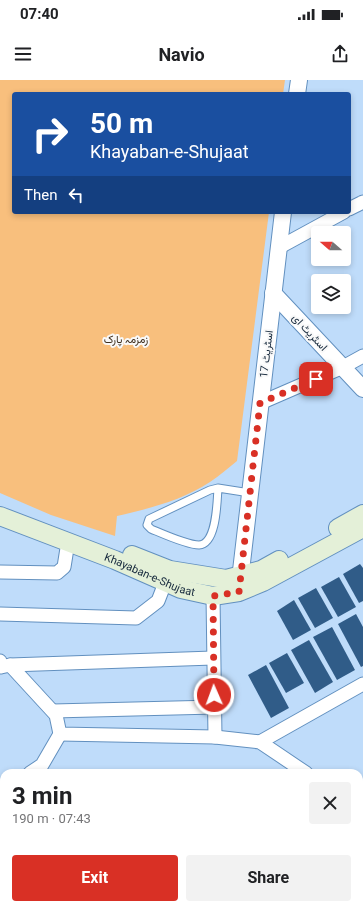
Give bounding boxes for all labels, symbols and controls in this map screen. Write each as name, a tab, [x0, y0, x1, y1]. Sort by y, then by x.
text: 07:40	[20, 5, 59, 23]
icon: menu	[12, 43, 34, 65]
icon: share	[329, 43, 351, 65]
text: Navio	[158, 44, 205, 65]
text: 50 m	[90, 107, 153, 140]
icon: right	[24, 108, 76, 160]
text: Khayaban-e-Shujaat	[90, 141, 249, 162]
icon: left	[65, 184, 87, 206]
text: Then	[24, 186, 57, 204]
north arrow	[311, 226, 351, 266]
map controls	[311, 226, 351, 314]
button: layers	[311, 274, 351, 314]
street label: اسٹریٹ ای	[289, 311, 330, 354]
street label: اسٹریٹ 17	[257, 329, 276, 379]
park label: زمزمہ پارک	[104, 333, 149, 347]
pin	[299, 362, 333, 396]
icon: arrive	[305, 368, 327, 390]
street label: Khayaban-e-Shujaat	[103, 551, 197, 599]
position arrow	[193, 674, 235, 716]
text: 3 min	[12, 782, 72, 810]
button: close	[309, 782, 351, 824]
text: 190 m · 07:43	[12, 811, 91, 826]
button: Exit	[12, 855, 178, 901]
button: Share	[186, 855, 351, 901]

